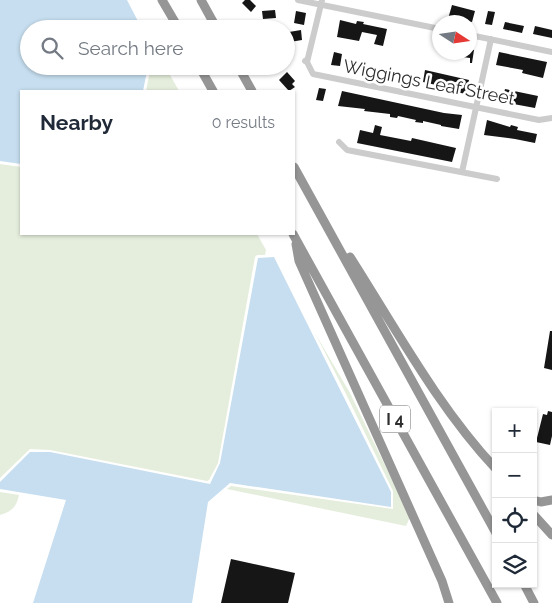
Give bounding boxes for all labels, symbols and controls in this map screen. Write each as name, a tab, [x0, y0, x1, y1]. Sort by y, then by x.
north arrow	[432, 15, 477, 60]
search box	[20, 20, 295, 75]
icon: search	[38, 34, 66, 62]
text: Search here	[78, 37, 184, 59]
street label: Wiggings Leaf Street	[341, 55, 517, 109]
text: Nearby	[40, 110, 113, 135]
text: 0 results	[212, 113, 275, 132]
road number: I 4	[380, 406, 410, 432]
map controls	[492, 408, 537, 588]
button: +	[492, 408, 537, 453]
button: −	[492, 453, 537, 498]
button: locate	[492, 498, 537, 543]
button: layers	[492, 543, 537, 588]

